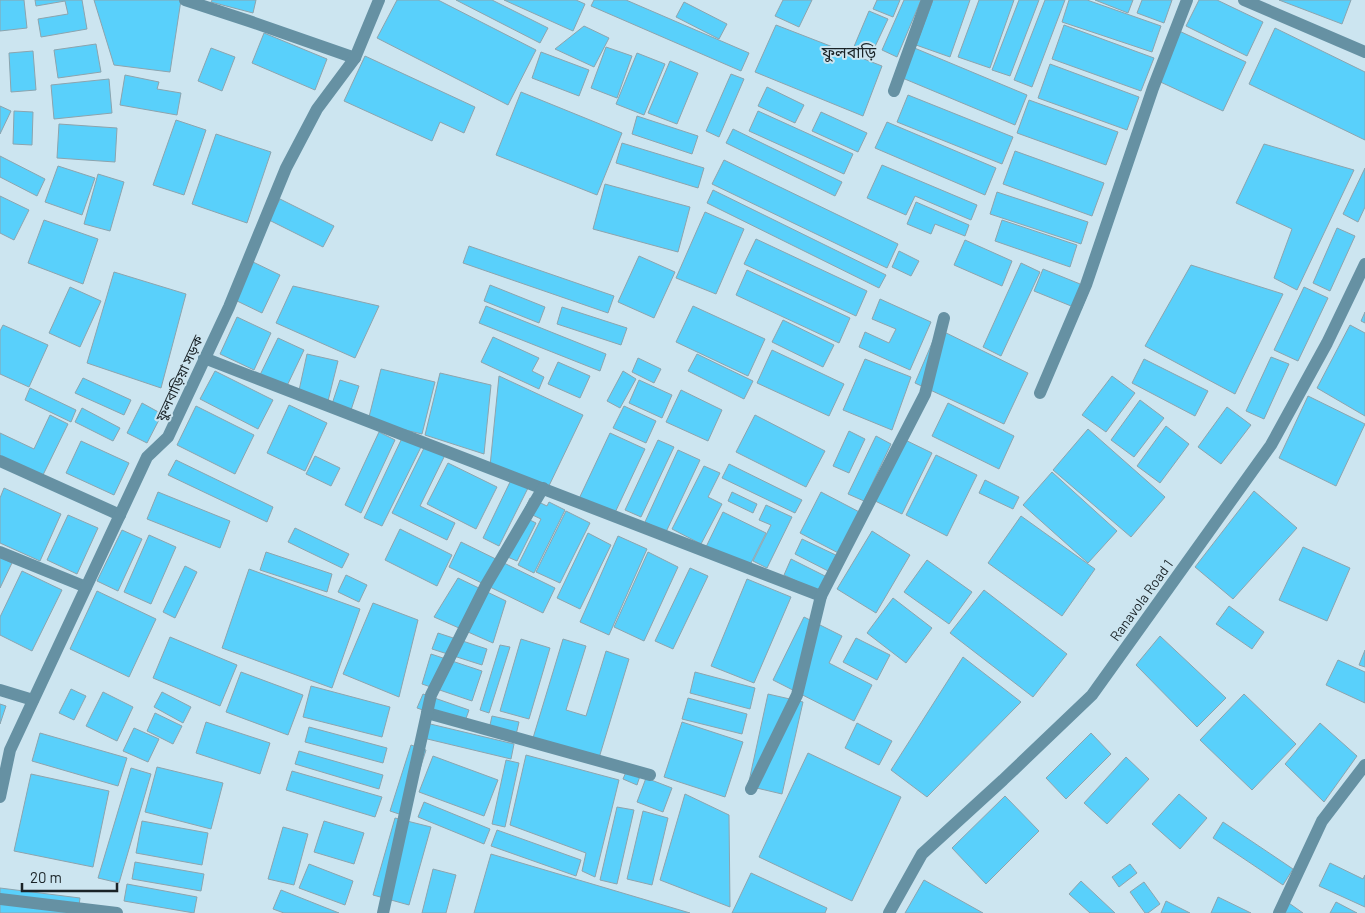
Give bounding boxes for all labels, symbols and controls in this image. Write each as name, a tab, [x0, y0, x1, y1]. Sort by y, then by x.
district label: ফুলবাড়ি	[821, 42, 877, 62]
street label: ফুলবাড়িয়া সড়ক	[151, 332, 208, 425]
street label: Ranavola Road 1	[1106, 556, 1176, 644]
scale bar	[22, 860, 118, 892]
text: 20 m	[30, 868, 62, 886]

